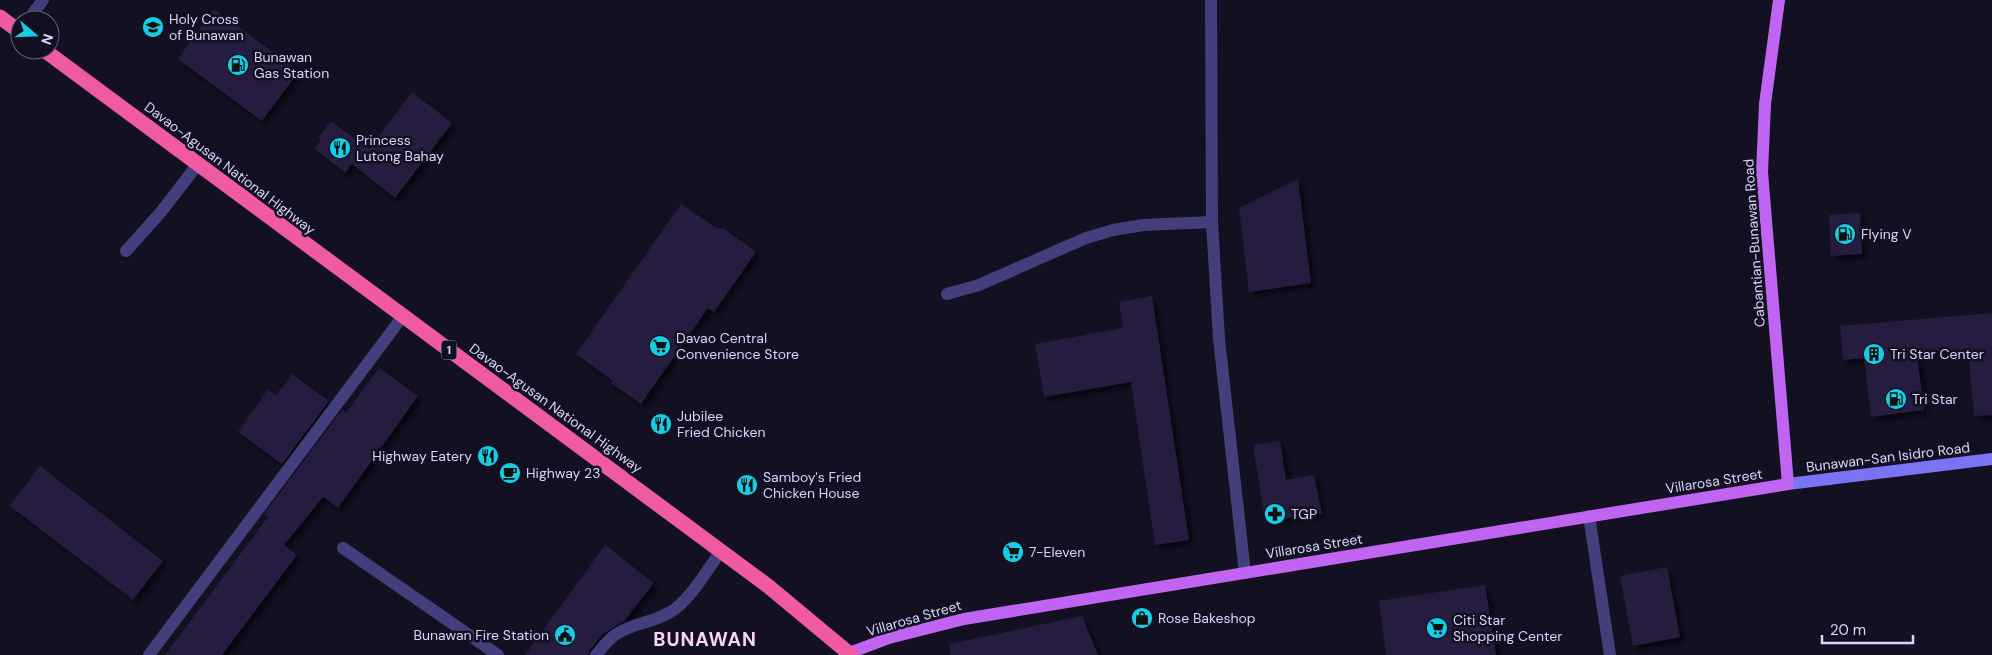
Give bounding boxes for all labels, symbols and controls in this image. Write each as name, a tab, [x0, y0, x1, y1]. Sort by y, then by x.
north arrow	[10, 10, 60, 60]
place label: Holy Cross of Bunawan	[169, 10, 244, 44]
school or university icon: Holy Cross of Bunawan	[141, 15, 165, 39]
text: N	[37, 31, 57, 47]
place label: Bunawan Gas Station	[254, 48, 329, 82]
fuel station icon: Bunawan Gas Station	[226, 53, 250, 77]
street label: Davao-Agusan National Highway	[141, 98, 319, 238]
place label: Princess Lutong Bahay	[356, 131, 444, 165]
restaurant icon: Princess Lutong Bahay	[328, 136, 352, 160]
street label: Cabantian-Bunawan Road	[1739, 158, 1769, 328]
fuel station icon: Flying V	[1833, 222, 1857, 246]
place label: Flying V	[1861, 225, 1912, 243]
place label: Davao Central Convenience Store	[676, 329, 799, 363]
supermarket icon: Davao Central Convenience Store	[648, 334, 672, 358]
street label: Davao-Agusan National Highway	[466, 339, 646, 477]
road number: 1	[442, 340, 456, 360]
building icon: Tri Star Center	[1862, 342, 1886, 366]
place label: Tri Star Center	[1890, 345, 1984, 363]
fuel station icon: Tri Star	[1884, 387, 1908, 411]
place label: Tri Star	[1912, 390, 1958, 408]
place label: Jubilee Fried Chicken	[677, 407, 765, 441]
restaurant icon: Jubilee Fried Chicken	[649, 412, 673, 436]
street label: Bunawan-San Isidro Road	[1805, 438, 1971, 476]
restaurant icon: Highway Eatery	[476, 444, 500, 468]
place label: Highway Eatery	[372, 447, 472, 465]
cafe icon: Highway 23	[498, 461, 522, 485]
place label: Highway 23	[526, 464, 600, 482]
street label: Villarosa Street	[1664, 464, 1764, 498]
place label: Samboy's Fried Chicken House	[763, 468, 861, 502]
restaurant icon: Samboy's Fried Chicken House	[735, 473, 759, 497]
pharmacy icon: TGP	[1263, 502, 1287, 526]
place label: TGP	[1291, 505, 1317, 523]
street label: Villarosa Street	[1264, 529, 1364, 563]
supermarket icon: 7-Eleven	[1001, 540, 1025, 564]
place label: 7-Eleven	[1029, 543, 1085, 561]
street label: Villarosa Street	[864, 596, 964, 640]
shop icon: Rose Bakeshop	[1130, 606, 1154, 630]
place label: Rose Bakeshop	[1158, 609, 1256, 627]
place label: Citi Star Shopping Center	[1453, 611, 1562, 645]
scale bar	[1822, 612, 1913, 644]
supermarket icon: Citi Star Shopping Center	[1425, 616, 1449, 640]
text: 20 m	[1830, 620, 1866, 640]
public building icon: Bunawan Fire Station	[553, 623, 577, 647]
place label: Bunawan Fire Station	[414, 626, 549, 644]
district label: BUNAWAN	[653, 627, 757, 652]

